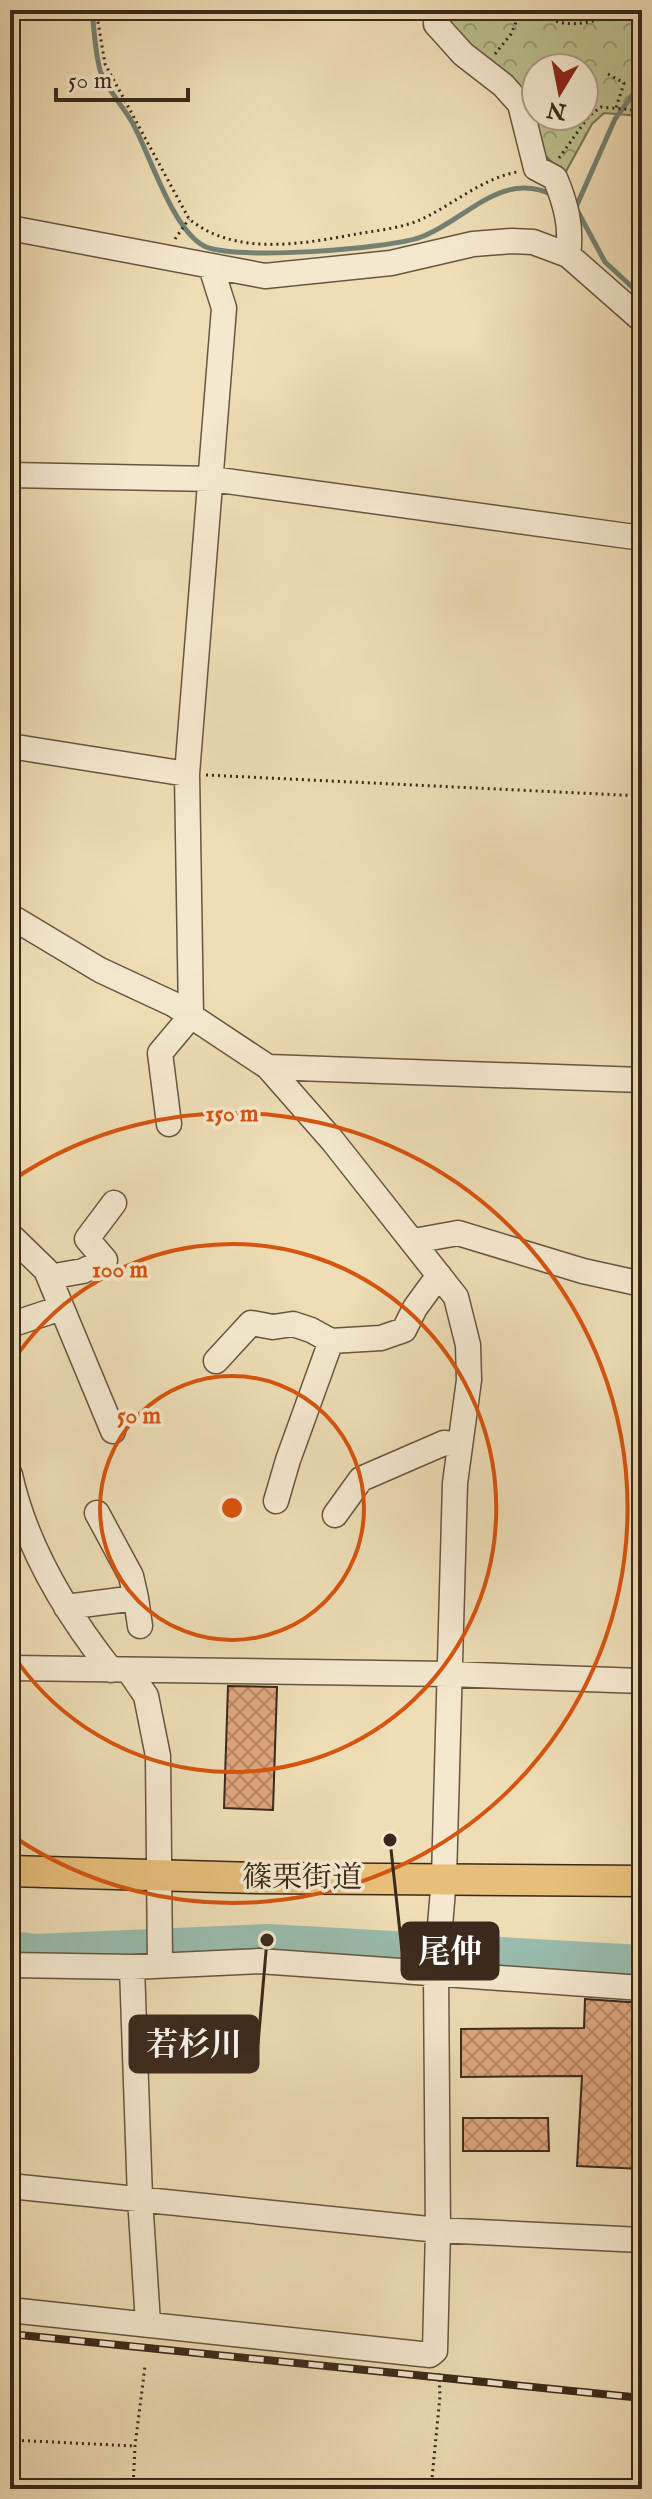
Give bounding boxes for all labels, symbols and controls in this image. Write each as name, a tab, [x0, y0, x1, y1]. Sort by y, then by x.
scale bar	[56, 52, 188, 102]
north arrow	[520, 52, 600, 132]
text: 50 m	[68, 66, 112, 97]
text: N	[545, 94, 570, 125]
text: 150 m	[205, 1099, 259, 1130]
text: 100 m	[92, 1255, 149, 1286]
text: 50 m	[117, 1401, 162, 1432]
centre of rings	[218, 1494, 246, 1522]
street label: 篠栗街道	[242, 1860, 362, 1898]
callout: 尾仲	[402, 1923, 498, 1979]
text: 尾仲	[418, 1933, 482, 1974]
callout: 若杉川	[130, 2016, 258, 2072]
text: 若杉川	[146, 2026, 242, 2067]

